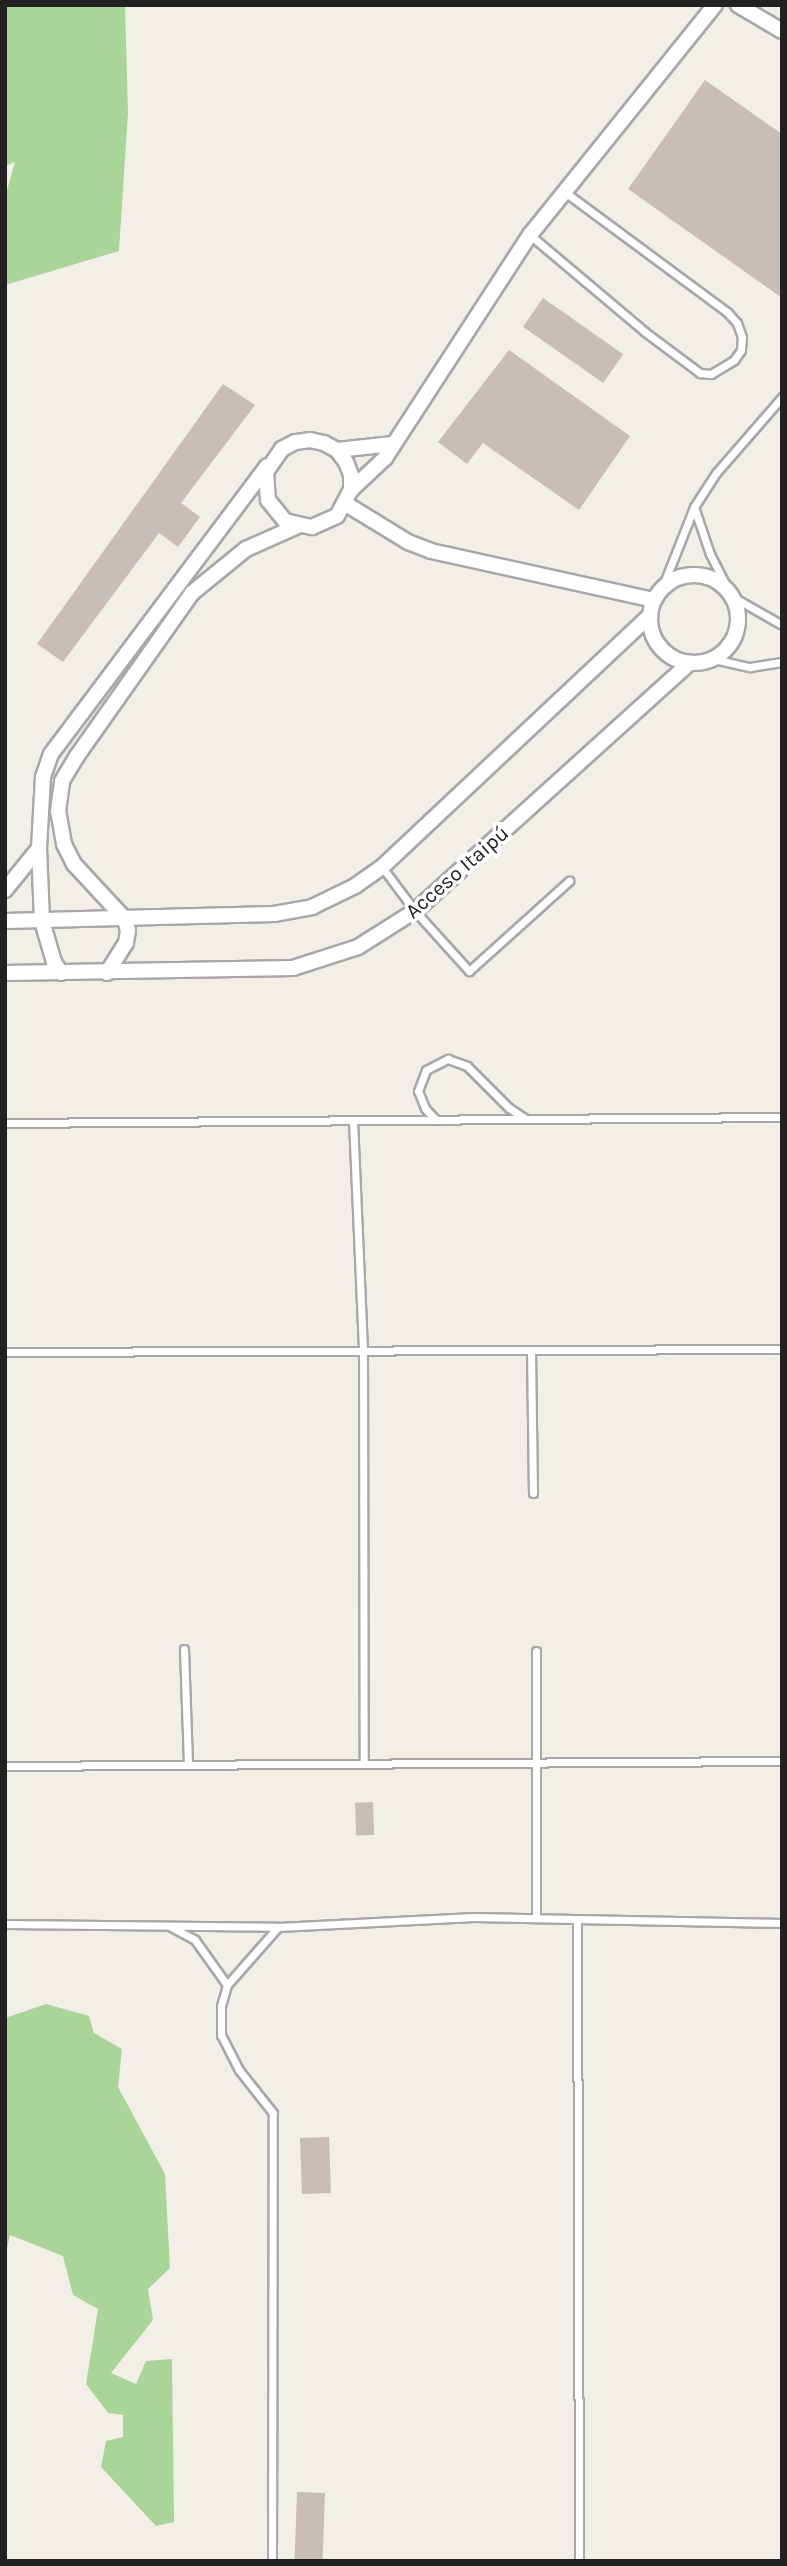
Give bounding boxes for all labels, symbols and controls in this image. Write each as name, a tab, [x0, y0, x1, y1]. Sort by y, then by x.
street label: Acceso Itaipú	[400, 820, 514, 924]

